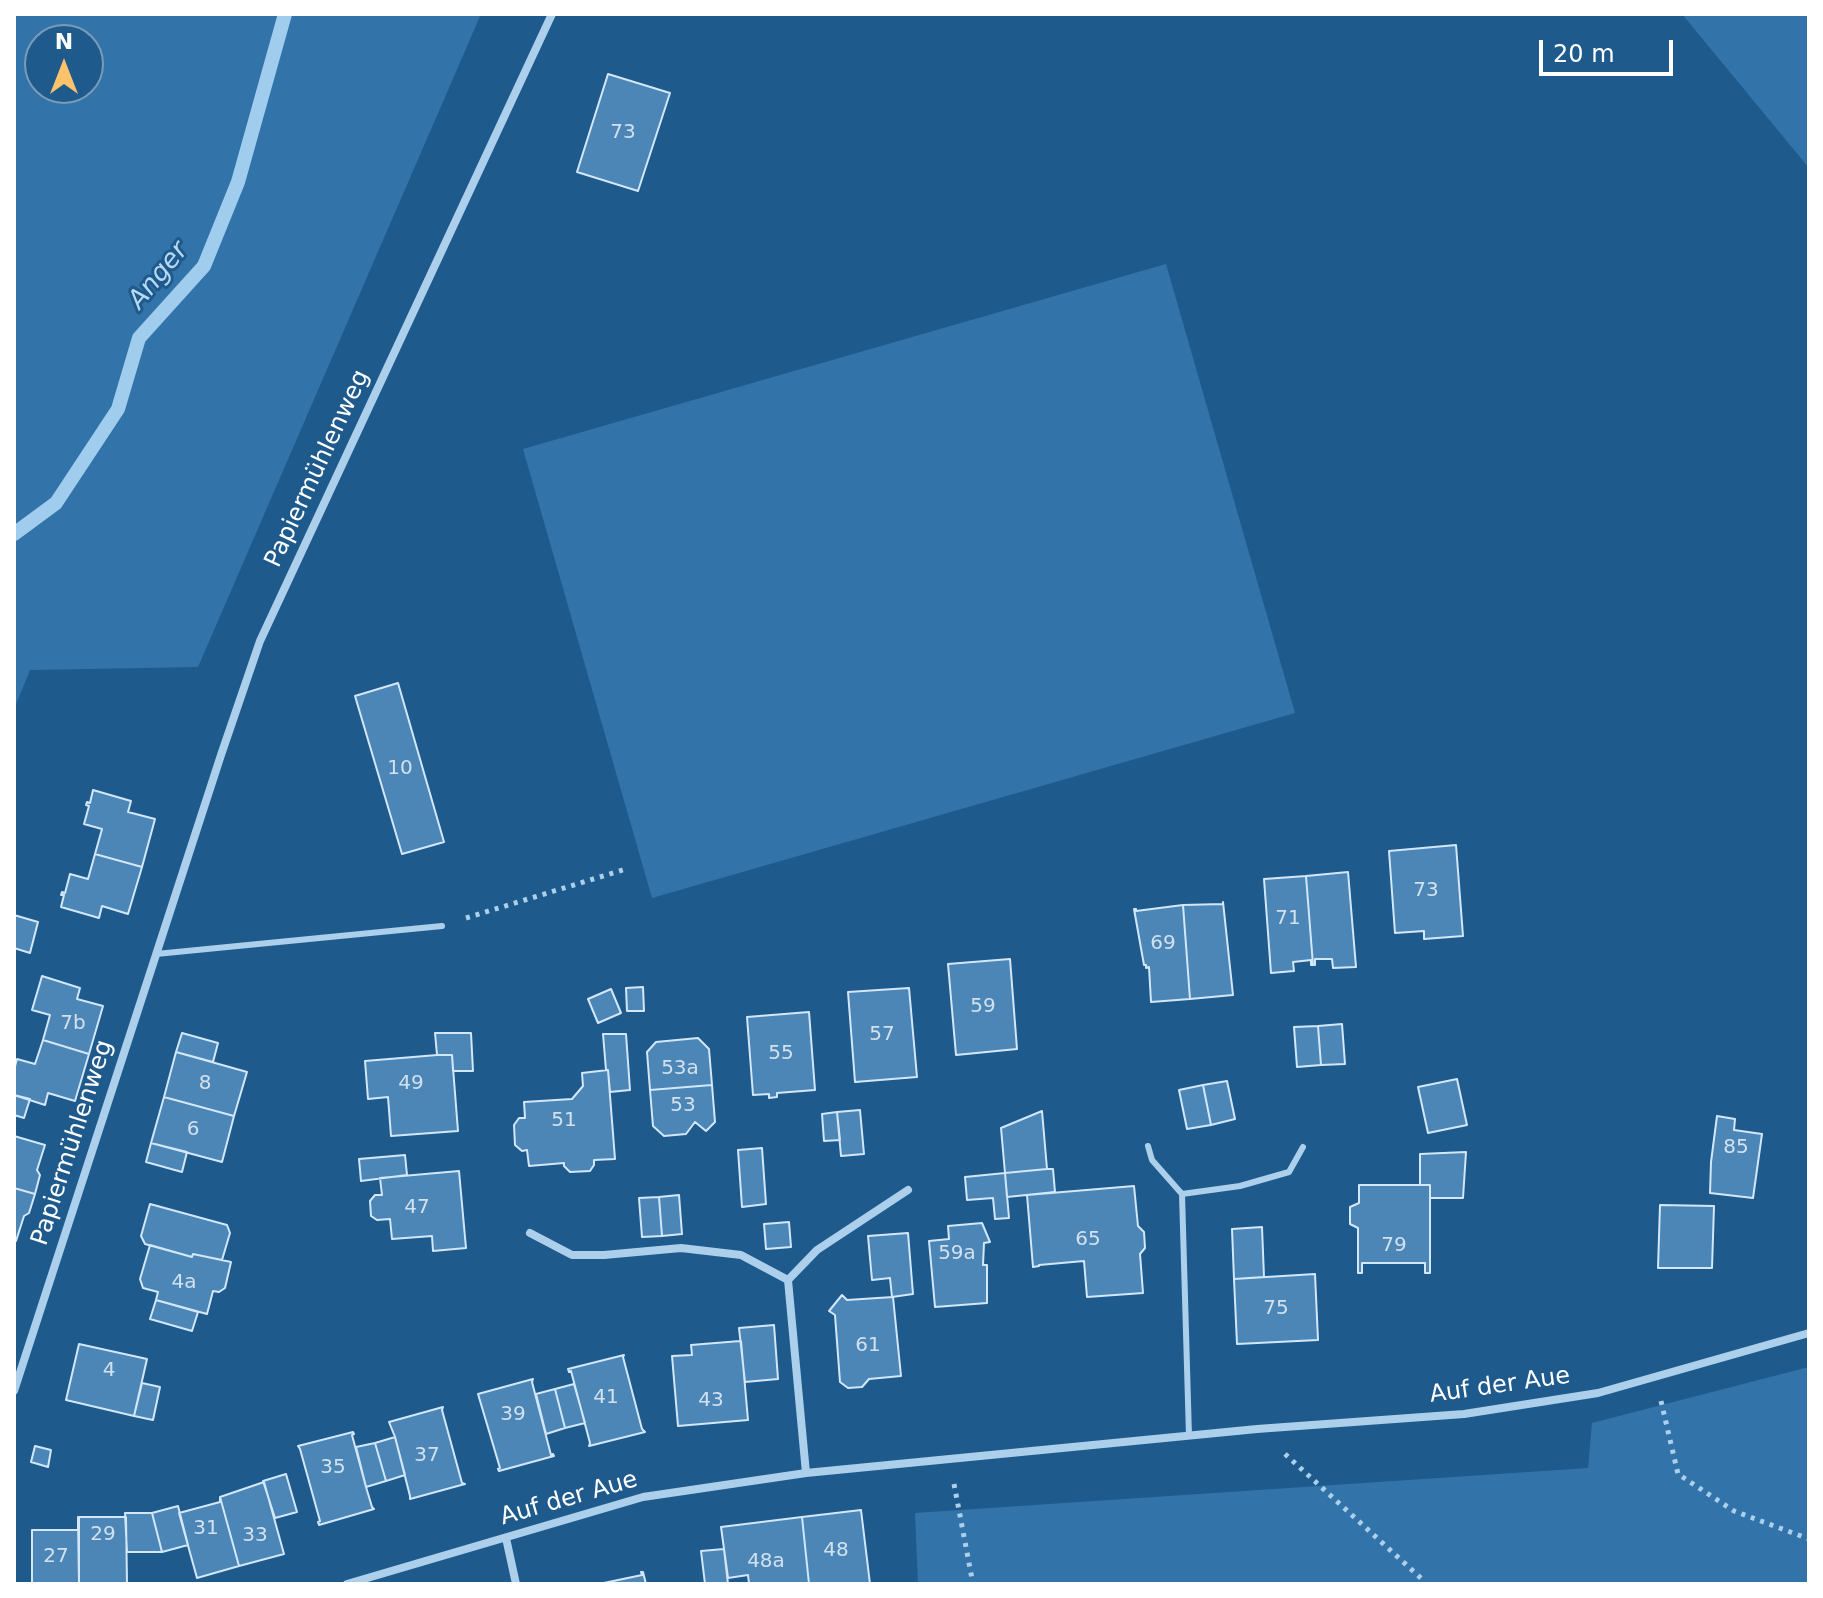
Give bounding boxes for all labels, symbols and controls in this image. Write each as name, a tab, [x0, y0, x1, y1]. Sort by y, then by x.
north arrow	[24, 24, 104, 104]
scale bar	[1543, 24, 1677, 74]
text: N	[55, 29, 73, 54]
text: 20 m	[1553, 40, 1615, 68]
house number: 73	[610, 121, 636, 145]
water label: Anger	[123, 236, 195, 316]
street label: Papiermühlenweg	[260, 366, 376, 572]
house number: 10	[387, 757, 413, 781]
house number: 73	[1413, 879, 1439, 903]
house number: 71	[1275, 907, 1301, 931]
house number: 69	[1150, 932, 1176, 956]
house number: 59	[970, 995, 996, 1019]
house number: 7b	[60, 1012, 86, 1036]
house number: 57	[869, 1023, 895, 1047]
street label: Papiermühlenweg	[26, 1037, 120, 1249]
house number: 55	[768, 1042, 794, 1066]
house number: 53a	[661, 1057, 699, 1081]
house number: 8	[199, 1072, 211, 1096]
house number: 49	[398, 1072, 424, 1096]
house number: 53	[670, 1094, 696, 1118]
house number: 51	[551, 1109, 577, 1133]
house number: 6	[187, 1118, 199, 1142]
house number: 85	[1723, 1136, 1749, 1160]
house number: 47	[404, 1196, 430, 1220]
house number: 65	[1075, 1228, 1101, 1252]
house number: 79	[1381, 1234, 1407, 1258]
house number: 59a	[938, 1242, 976, 1266]
house number: 4a	[172, 1271, 196, 1295]
house number: 75	[1263, 1297, 1289, 1321]
house number: 61	[855, 1334, 881, 1358]
house number: 4	[103, 1359, 115, 1383]
street label: Auf der Aue	[1428, 1362, 1572, 1410]
house number: 41	[593, 1386, 619, 1410]
house number: 43	[698, 1389, 724, 1413]
house number: 39	[500, 1403, 526, 1427]
house number: 37	[414, 1444, 440, 1468]
house number: 35	[320, 1456, 346, 1480]
street label: Auf der Aue	[497, 1466, 641, 1532]
house number: 31	[193, 1517, 219, 1541]
house number: 29	[90, 1523, 116, 1547]
house number: 33	[242, 1524, 268, 1548]
house number: 48	[823, 1539, 849, 1563]
house number: 27	[43, 1545, 69, 1569]
house number: 48a	[747, 1550, 785, 1574]

